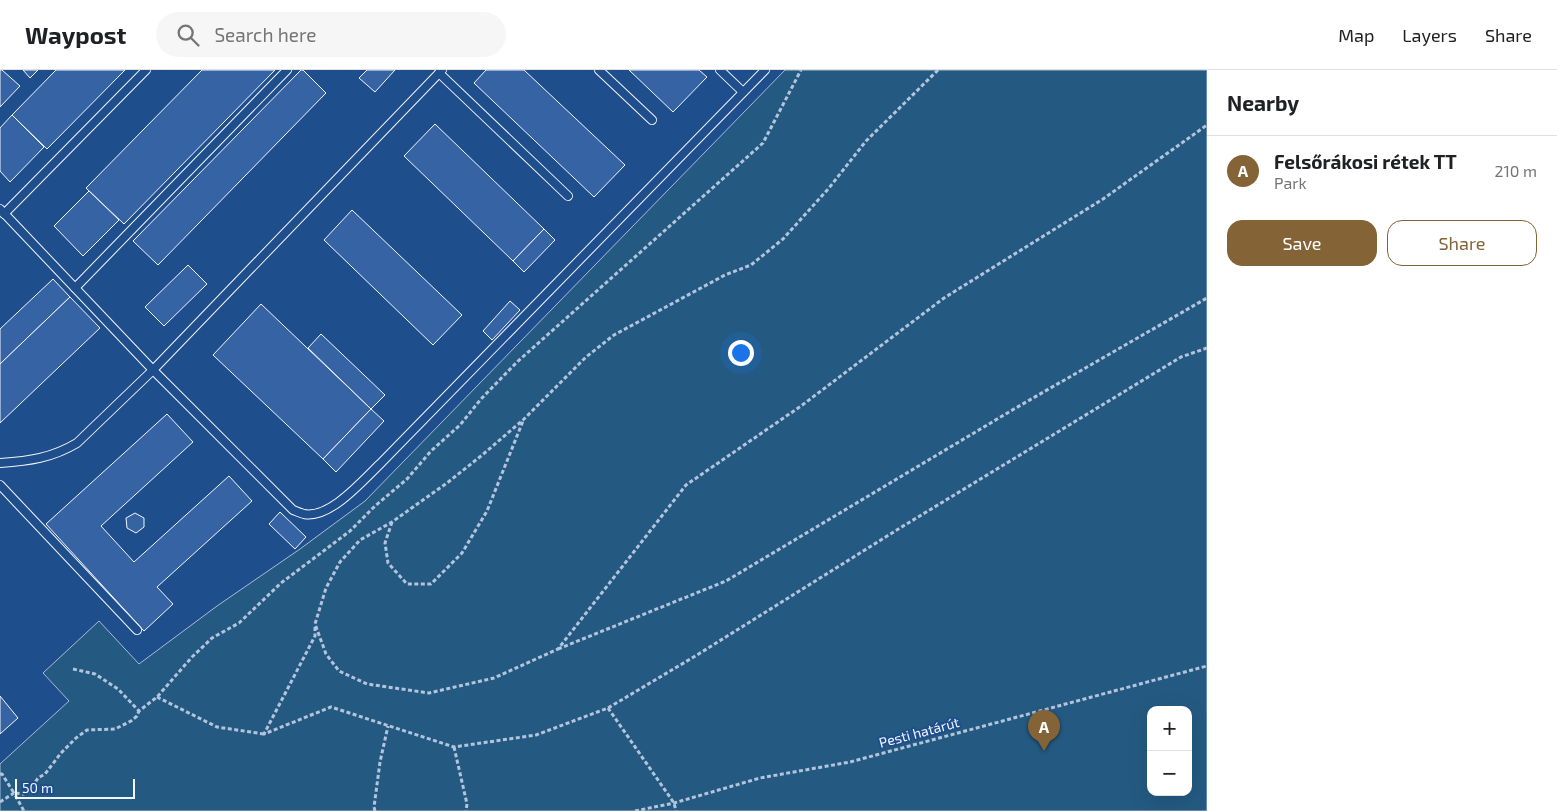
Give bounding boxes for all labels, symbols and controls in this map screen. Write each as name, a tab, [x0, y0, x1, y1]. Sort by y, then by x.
search box	[156, 12, 506, 57]
text: Waypost	[25, 20, 126, 49]
icon: search	[174, 21, 202, 49]
text: Search here	[214, 23, 317, 46]
text: Map	[1338, 24, 1374, 46]
text: Layers	[1402, 24, 1457, 46]
text: Share	[1485, 24, 1532, 46]
text: Nearby	[1227, 90, 1299, 115]
text: Felsőrákosi rétek TT	[1274, 150, 1457, 173]
text: A	[1238, 161, 1248, 180]
text: 210 m	[1494, 161, 1537, 180]
text: Park	[1274, 173, 1307, 192]
button: Save	[1227, 220, 1377, 266]
button: Share	[1387, 220, 1537, 266]
your location	[728, 340, 754, 366]
map controls	[1147, 706, 1192, 796]
button: +	[1147, 706, 1192, 751]
pin: A	[1028, 710, 1060, 751]
street label: Pesti határút	[877, 713, 961, 751]
button: −	[1147, 751, 1192, 796]
scale bar	[15, 776, 135, 799]
text: 50 m	[22, 779, 53, 796]

